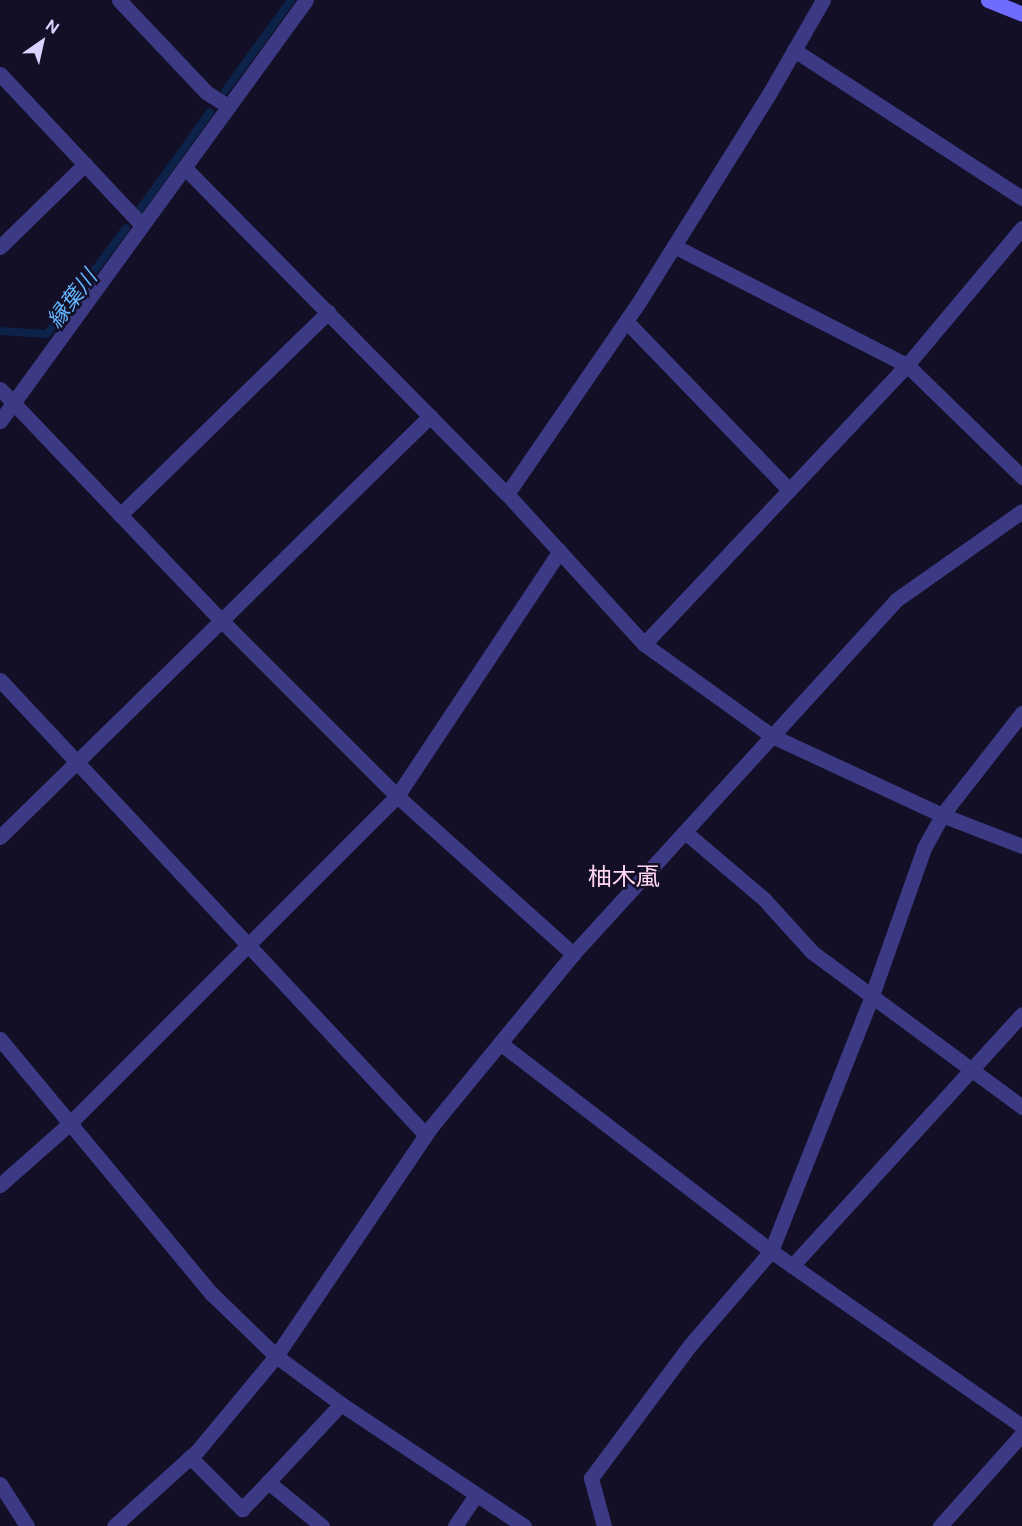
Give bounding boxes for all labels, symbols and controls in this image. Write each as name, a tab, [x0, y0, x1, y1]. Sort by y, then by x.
north arrow	[12, 12, 72, 72]
text: N	[42, 15, 63, 39]
water label: 縁葉川	[42, 265, 102, 333]
district label: 柚木颪	[588, 863, 660, 891]

